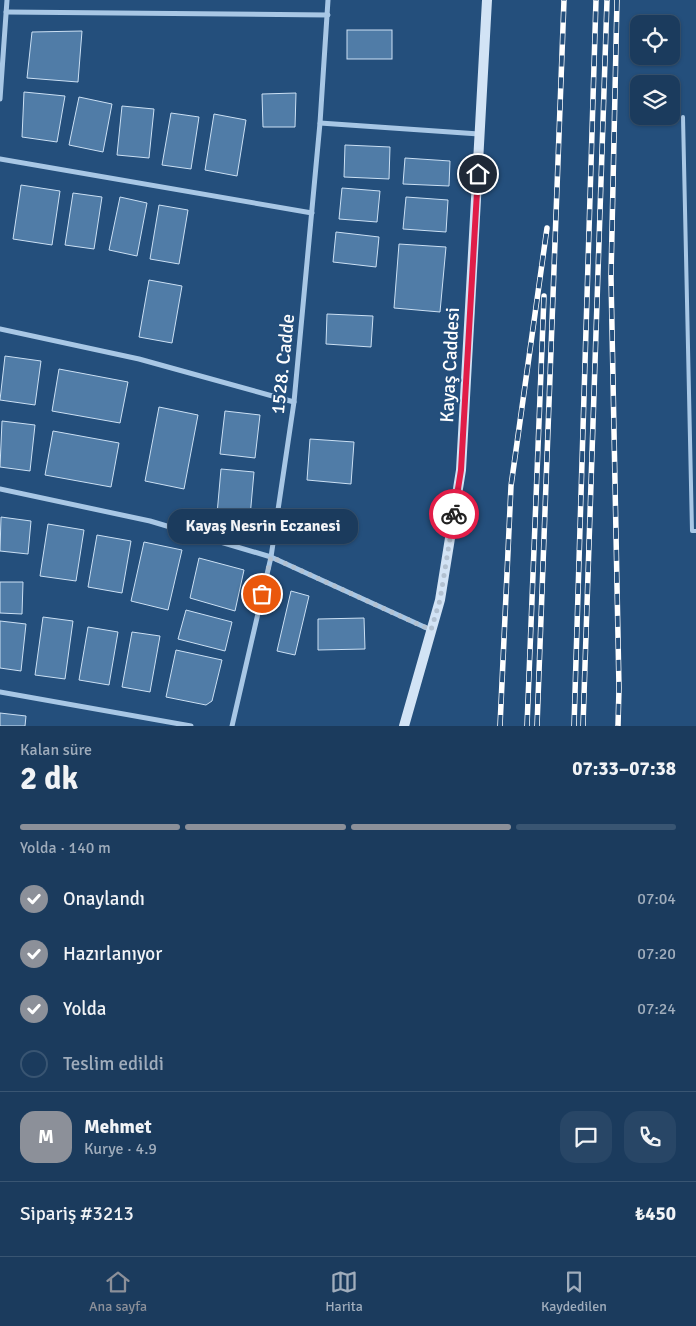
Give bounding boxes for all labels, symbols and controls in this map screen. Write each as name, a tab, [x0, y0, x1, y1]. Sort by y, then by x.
map controls	[630, 15, 680, 125]
button: locate	[630, 15, 680, 65]
button: layers	[630, 75, 680, 125]
pin	[457, 153, 499, 195]
icon: home	[464, 160, 492, 188]
street label: Kayaş Caddesi	[435, 307, 465, 423]
street label: 1528. Cadde	[266, 313, 300, 415]
courier	[429, 489, 479, 539]
icon: bike	[440, 500, 468, 528]
callout: Kayaş Nesrin Eczanesi	[167, 509, 357, 544]
text: Kayaş Nesrin Eczanesi	[186, 516, 341, 536]
pin	[241, 573, 283, 615]
icon: bag	[248, 580, 276, 608]
text: Kalan süre	[20, 740, 92, 760]
text: 07:33–07:38	[572, 757, 676, 781]
text: 2 dk	[20, 759, 78, 798]
text: Yolda · 140 m	[20, 838, 111, 858]
icon: check	[20, 885, 48, 913]
text: Onaylandı	[63, 887, 145, 911]
text: 07:04	[637, 889, 676, 909]
icon: check	[20, 940, 48, 968]
text: Hazırlanıyor	[63, 942, 162, 966]
text: 07:20	[637, 944, 676, 964]
icon: check	[20, 995, 48, 1023]
text: Yolda	[63, 997, 107, 1021]
text: 07:24	[637, 999, 676, 1019]
text: Teslim edildi	[63, 1052, 164, 1076]
button: chat	[560, 1111, 612, 1163]
button: phone	[624, 1111, 676, 1163]
text: Mehmet	[84, 1115, 152, 1139]
text: M	[38, 1125, 54, 1149]
text: Kurye · 4.9	[84, 1139, 157, 1159]
text: Sipariş #3213	[20, 1202, 134, 1226]
text: ₺450	[635, 1202, 676, 1226]
tab: Ana sayfa	[89, 1268, 147, 1315]
tab: Harita	[325, 1268, 363, 1315]
tab: Kaydedilen	[541, 1268, 607, 1315]

